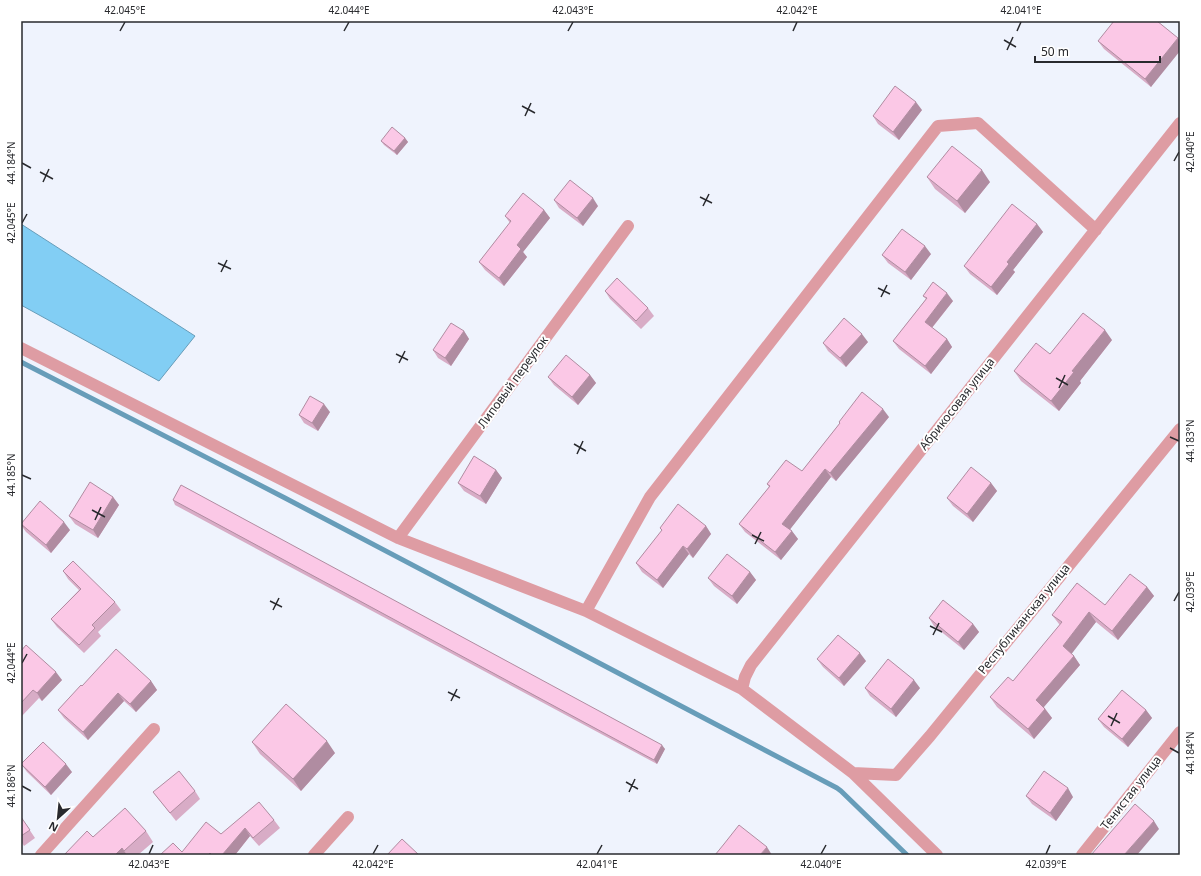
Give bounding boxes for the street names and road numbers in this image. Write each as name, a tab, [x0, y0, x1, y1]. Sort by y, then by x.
street label: Липовый переулок	[473, 332, 552, 431]
street label: Абрикосовая улица	[915, 354, 998, 454]
street label: Республиканская улица	[974, 560, 1074, 678]
street label: Тенистая улица	[1096, 752, 1165, 833]

